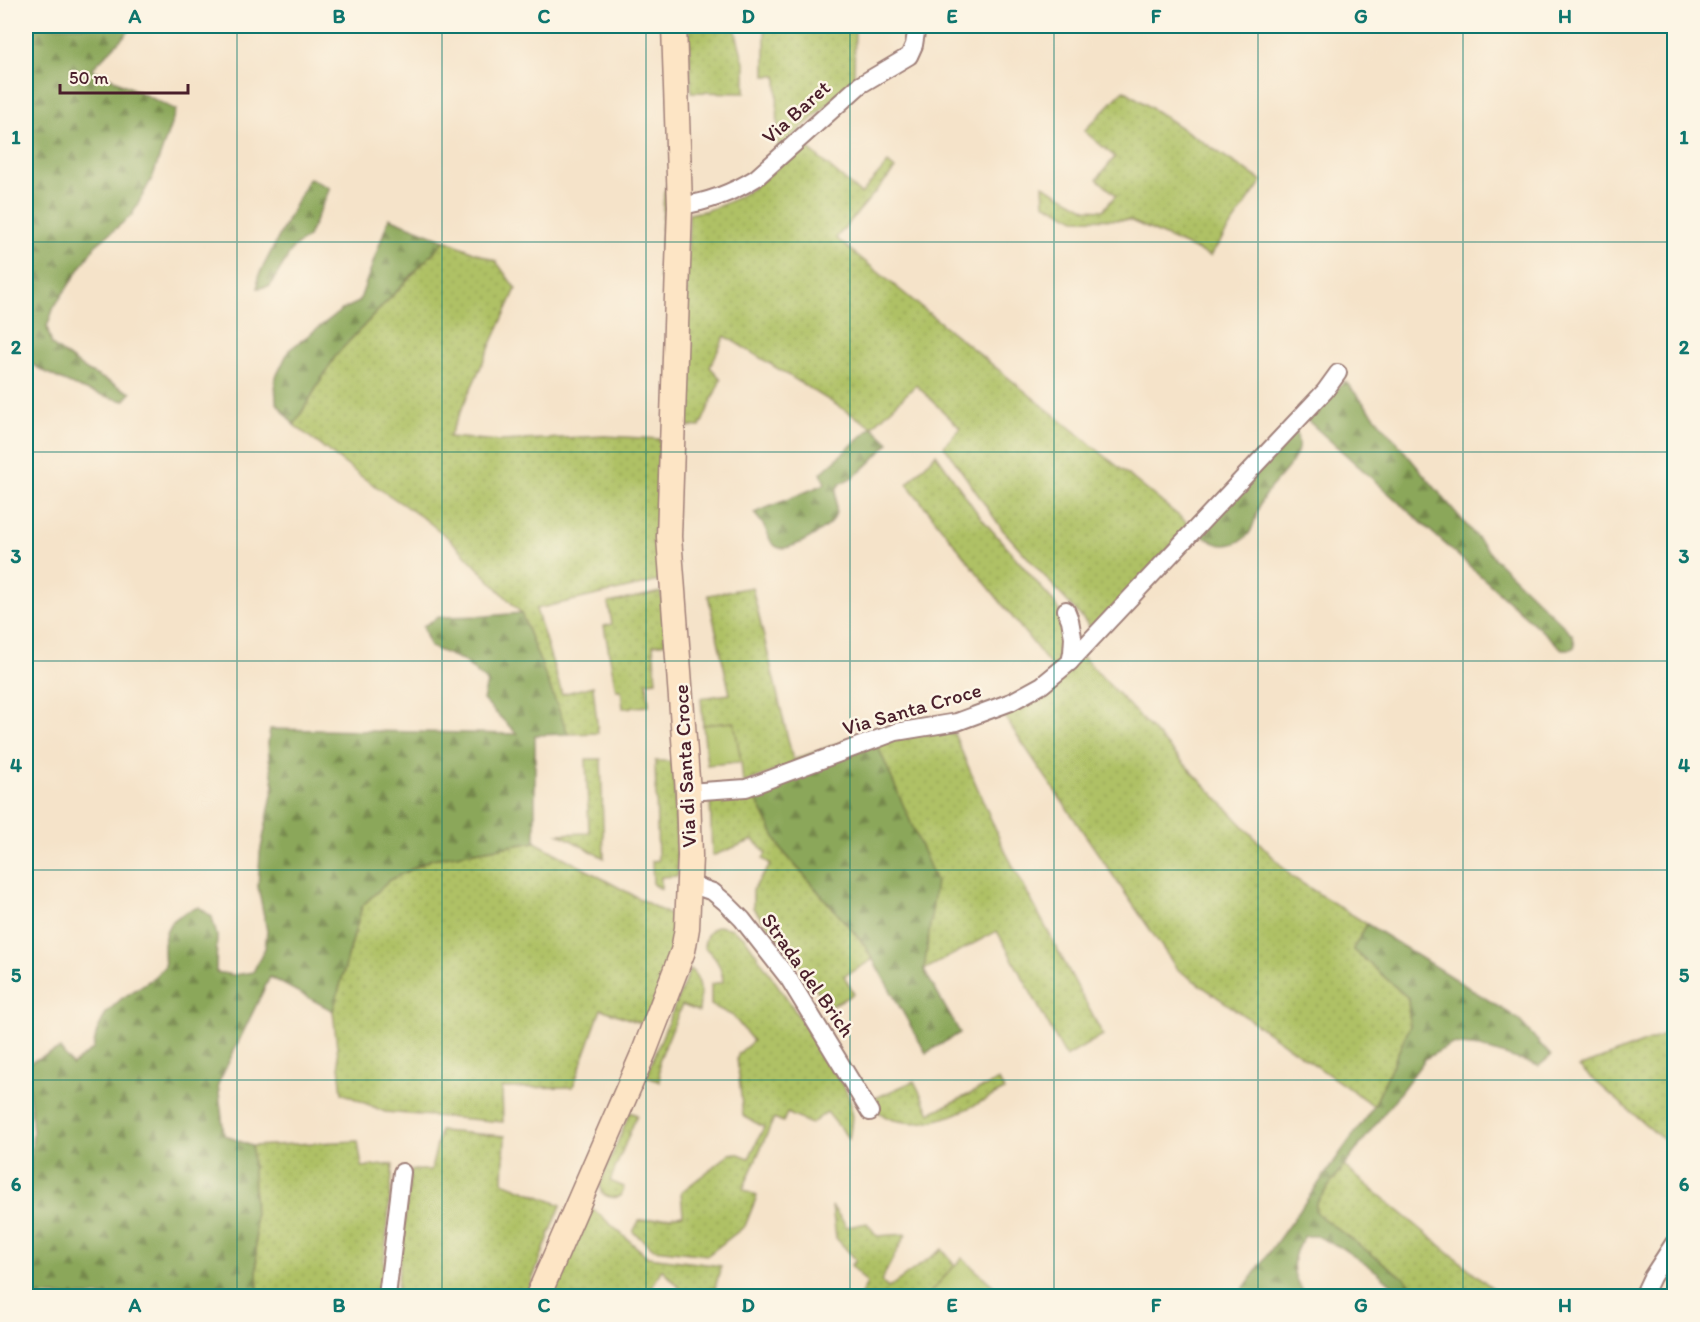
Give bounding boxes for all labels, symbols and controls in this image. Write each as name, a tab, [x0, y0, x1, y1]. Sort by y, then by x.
text: A	[128, 4, 142, 28]
text: B	[333, 4, 346, 28]
text: C	[538, 4, 551, 28]
text: D	[741, 4, 755, 28]
text: E	[946, 4, 958, 28]
text: F	[1151, 4, 1162, 28]
text: G	[1354, 4, 1368, 28]
text: H	[1558, 4, 1572, 28]
scale bar	[60, 57, 188, 95]
text: 50 m	[69, 67, 109, 89]
street label: Via Baret	[756, 74, 835, 149]
text: 1	[11, 125, 21, 149]
text: 1	[1679, 125, 1689, 149]
text: 2	[11, 335, 22, 359]
text: 2	[1679, 335, 1690, 359]
text: 3	[11, 544, 22, 568]
text: 3	[1679, 544, 1690, 568]
street label: Via Santa Croce	[840, 677, 984, 740]
street label: Via di Santa Croce	[668, 684, 701, 848]
text: 4	[10, 753, 22, 777]
text: 4	[1678, 753, 1690, 777]
street label: Strada del Brich	[757, 908, 860, 1042]
text: 5	[11, 963, 22, 987]
text: 5	[1679, 963, 1690, 987]
text: 6	[11, 1172, 22, 1196]
text: 6	[1679, 1172, 1690, 1196]
text: A	[128, 1293, 142, 1317]
text: B	[333, 1293, 346, 1317]
text: C	[538, 1293, 551, 1317]
text: D	[741, 1293, 755, 1317]
text: E	[946, 1293, 958, 1317]
text: F	[1151, 1293, 1162, 1317]
text: G	[1354, 1293, 1368, 1317]
text: H	[1558, 1293, 1572, 1317]

